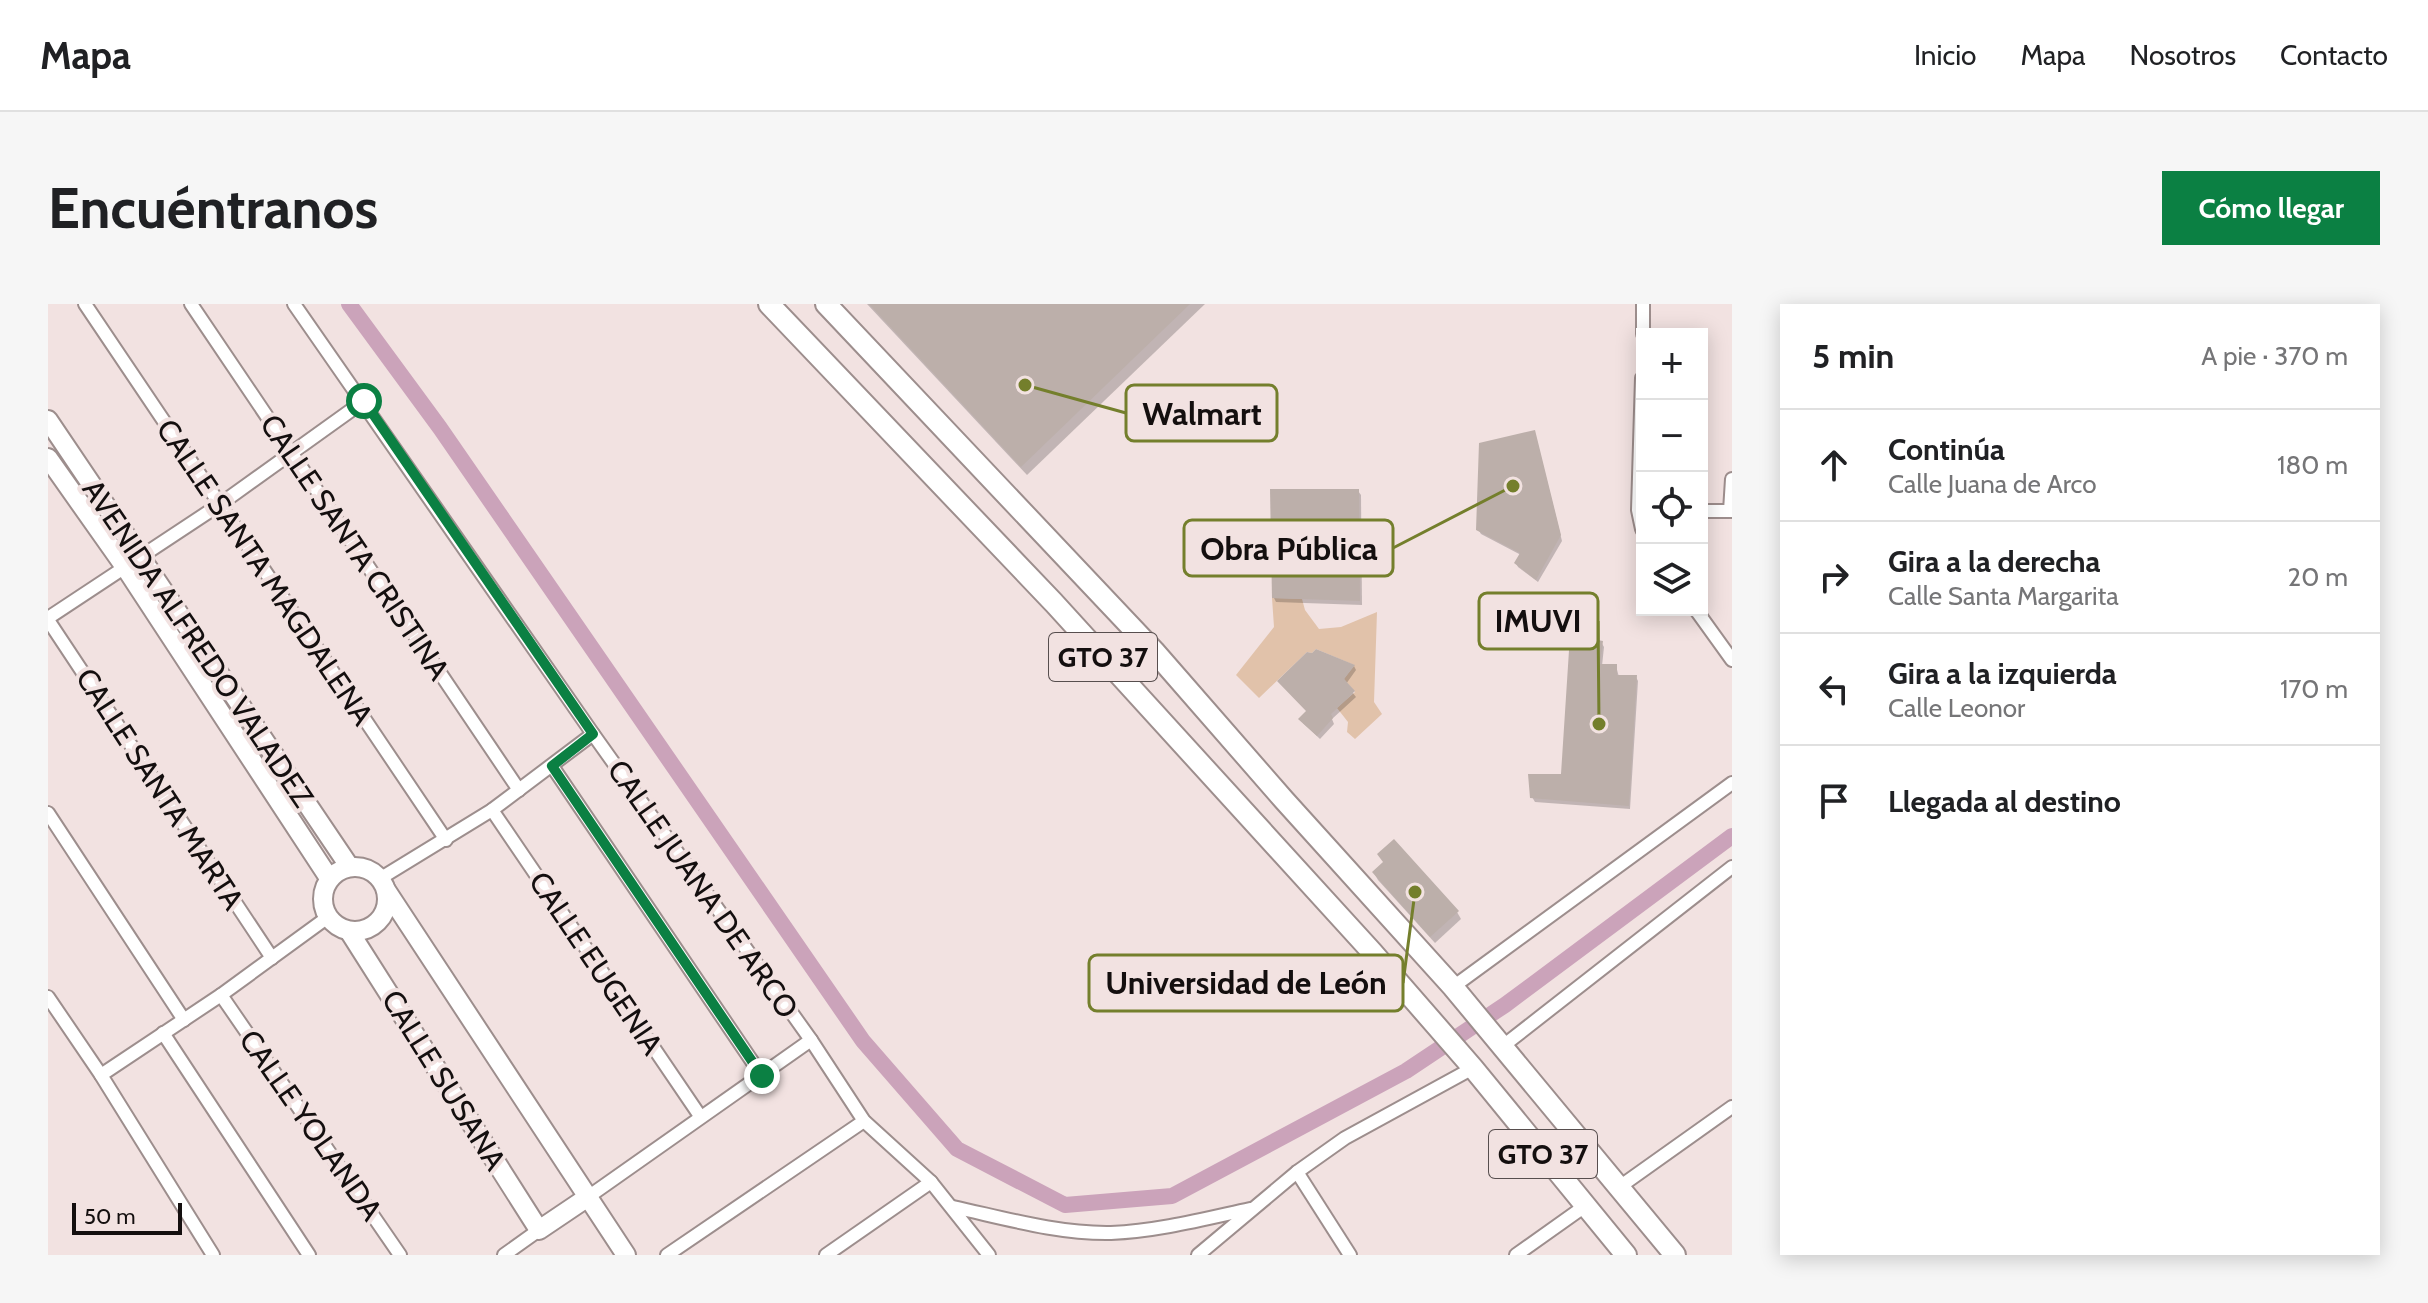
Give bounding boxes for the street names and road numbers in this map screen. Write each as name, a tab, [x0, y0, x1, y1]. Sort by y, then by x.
street label: CALLE SANTA CRISTINA	[252, 407, 458, 687]
street label: CALLE SANTA MAGDALENA	[149, 412, 382, 732]
street label: AVENIDA ALFREDO VALADEZ	[75, 472, 322, 814]
road number: GTO 37	[1049, 633, 1157, 681]
street label: CALLE SANTA MARTA	[68, 661, 252, 917]
street label: CALLE JUANA DE ARCO	[600, 753, 806, 1025]
street label: CALLE EUGENIA	[521, 864, 671, 1062]
street label: CALLE SUSANA	[374, 983, 514, 1177]
street label: CALLE YOLANDA	[232, 1023, 391, 1228]
road number: GTO 37	[1489, 1130, 1597, 1178]

